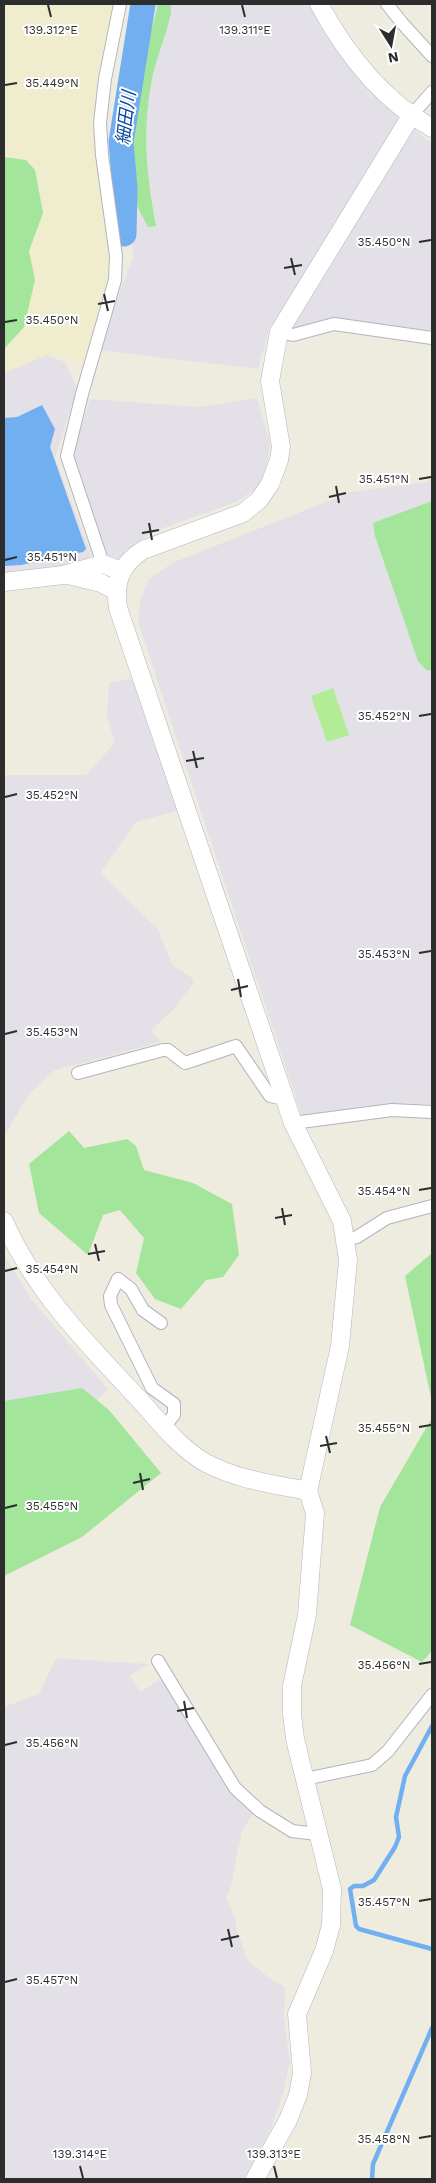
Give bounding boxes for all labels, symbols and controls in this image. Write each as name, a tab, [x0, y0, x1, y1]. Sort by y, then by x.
north arrow	[366, 20, 416, 70]
text: 139.312°E	[24, 23, 78, 37]
text: 139.311°E	[219, 23, 271, 37]
text: N	[387, 49, 400, 67]
text: 35.449°N	[25, 76, 79, 90]
water label: 細田川	[112, 88, 139, 146]
text: 35.450°N	[357, 235, 411, 249]
text: 35.450°N	[25, 313, 79, 327]
text: 35.451°N	[359, 472, 409, 486]
text: 35.451°N	[27, 550, 77, 564]
text: 35.452°N	[358, 709, 410, 723]
text: 35.452°N	[26, 788, 78, 802]
text: 35.453°N	[358, 947, 410, 961]
text: 35.453°N	[26, 1025, 78, 1039]
text: 35.454°N	[357, 1184, 411, 1198]
text: 35.454°N	[25, 1262, 79, 1276]
text: 35.455°N	[358, 1421, 410, 1435]
text: 35.455°N	[26, 1499, 78, 1513]
text: 35.456°N	[358, 1658, 411, 1672]
text: 35.456°N	[26, 1736, 79, 1750]
text: 35.457°N	[358, 1895, 410, 1909]
text: 35.457°N	[26, 1973, 78, 1987]
text: 35.458°N	[357, 2132, 411, 2146]
text: 139.314°E	[53, 2147, 107, 2161]
text: 139.313°E	[247, 2147, 301, 2161]

